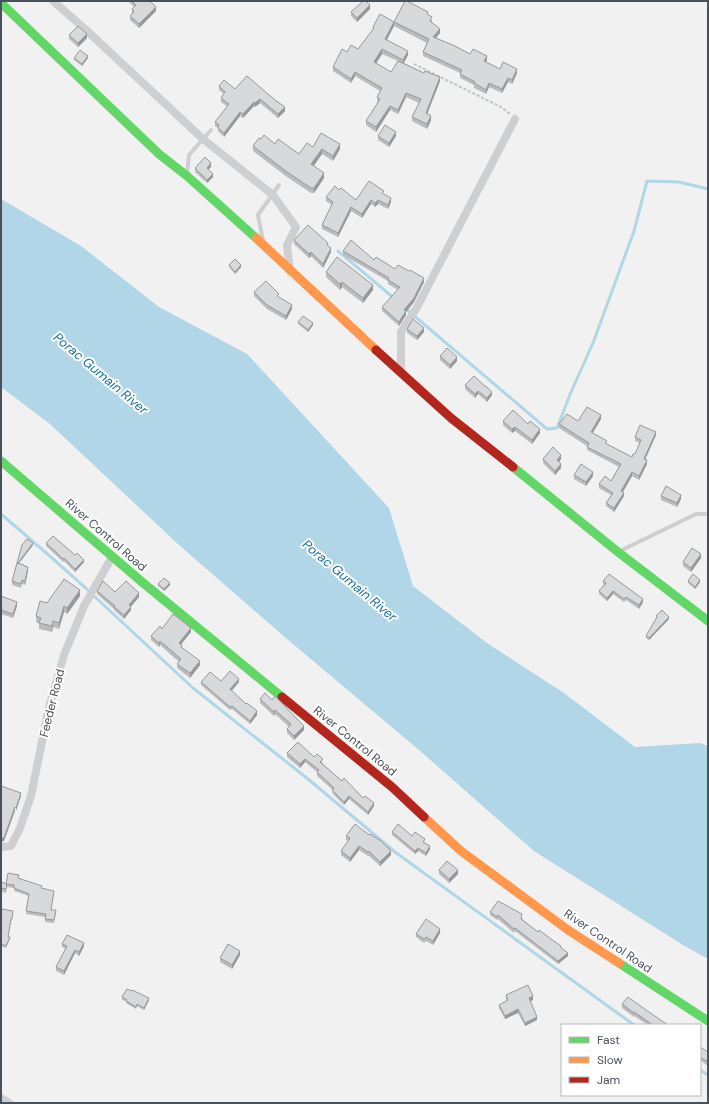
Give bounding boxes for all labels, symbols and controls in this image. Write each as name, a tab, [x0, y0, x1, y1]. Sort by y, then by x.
water label: Porac Gumain River	[50, 329, 152, 419]
street label: River Control Road	[62, 495, 150, 575]
water label: Porac Gumain River	[299, 536, 401, 626]
street label: Feeder Road	[36, 667, 68, 739]
street label: River Control Road	[310, 702, 400, 780]
street label: River Control Road	[561, 906, 655, 976]
legend	[561, 1024, 701, 1096]
text: Fast	[597, 1032, 620, 1048]
text: Slow	[597, 1052, 623, 1068]
text: Jam	[597, 1072, 620, 1088]

